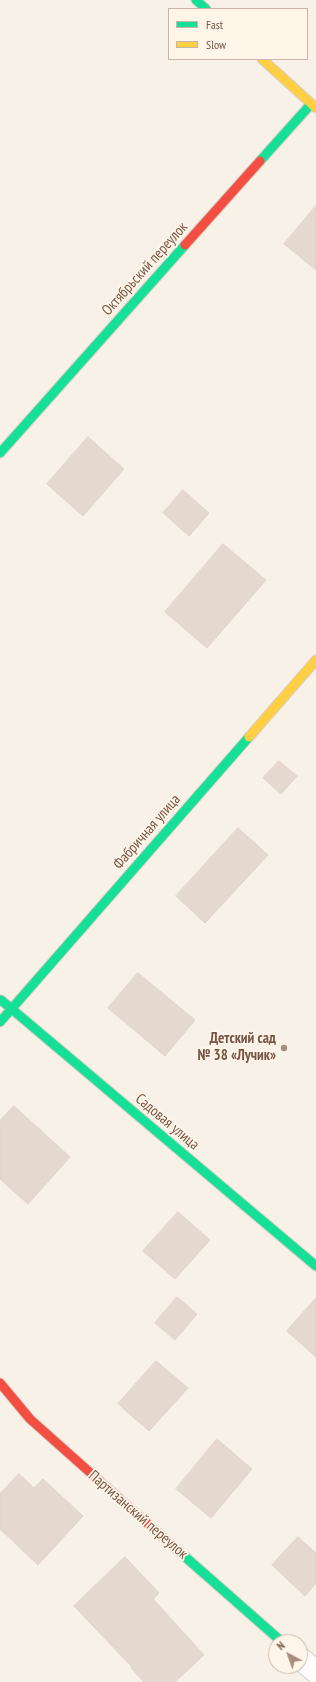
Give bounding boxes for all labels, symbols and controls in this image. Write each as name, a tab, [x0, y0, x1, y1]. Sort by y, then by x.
legend	[168, 8, 308, 60]
text: Fast	[206, 17, 223, 32]
text: Slow	[206, 37, 226, 52]
street label: Октябрьский переулок	[98, 219, 192, 319]
street label: Фабричная улица	[110, 791, 184, 873]
place label: Детский сад № 38 «Лучик»	[198, 1030, 276, 1065]
marker: Детский сад № 38 «Лучик»	[279, 1043, 289, 1053]
street label: Садовая улица	[131, 1090, 203, 1154]
street label: Партизанский переулок	[85, 1467, 191, 1563]
north arrow	[268, 1634, 308, 1674]
text: N	[274, 1638, 288, 1653]

